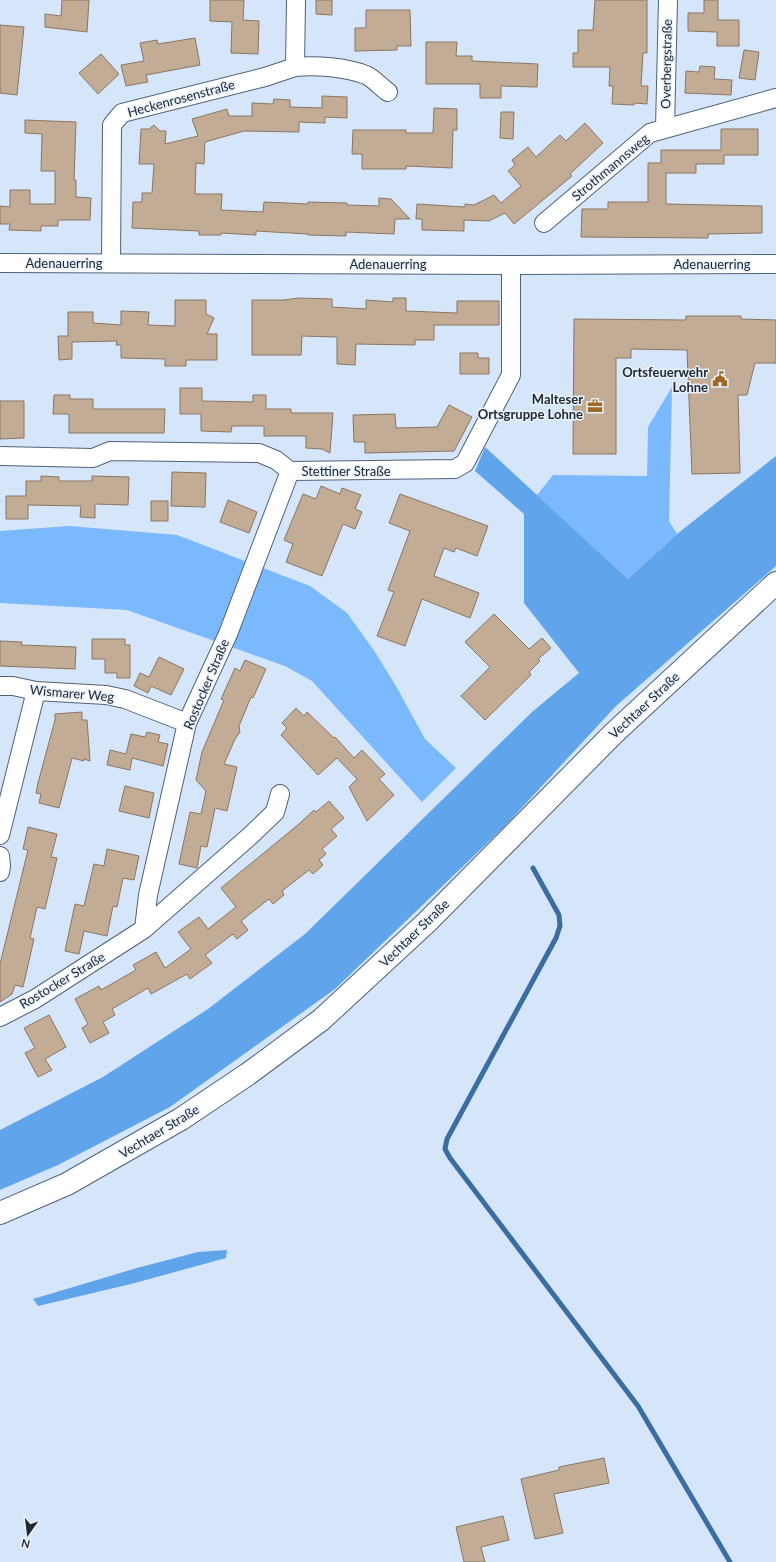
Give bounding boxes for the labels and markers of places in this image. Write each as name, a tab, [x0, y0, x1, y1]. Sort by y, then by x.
place label: Ortsfeuerwehr Lohne	[622, 364, 708, 395]
public building icon: Ortsfeuerwehr Lohne	[711, 370, 729, 388]
place label: Malteser Ortsgruppe Lohne	[478, 391, 583, 422]
office icon: Malteser Ortsgruppe Lohne	[586, 397, 604, 415]

